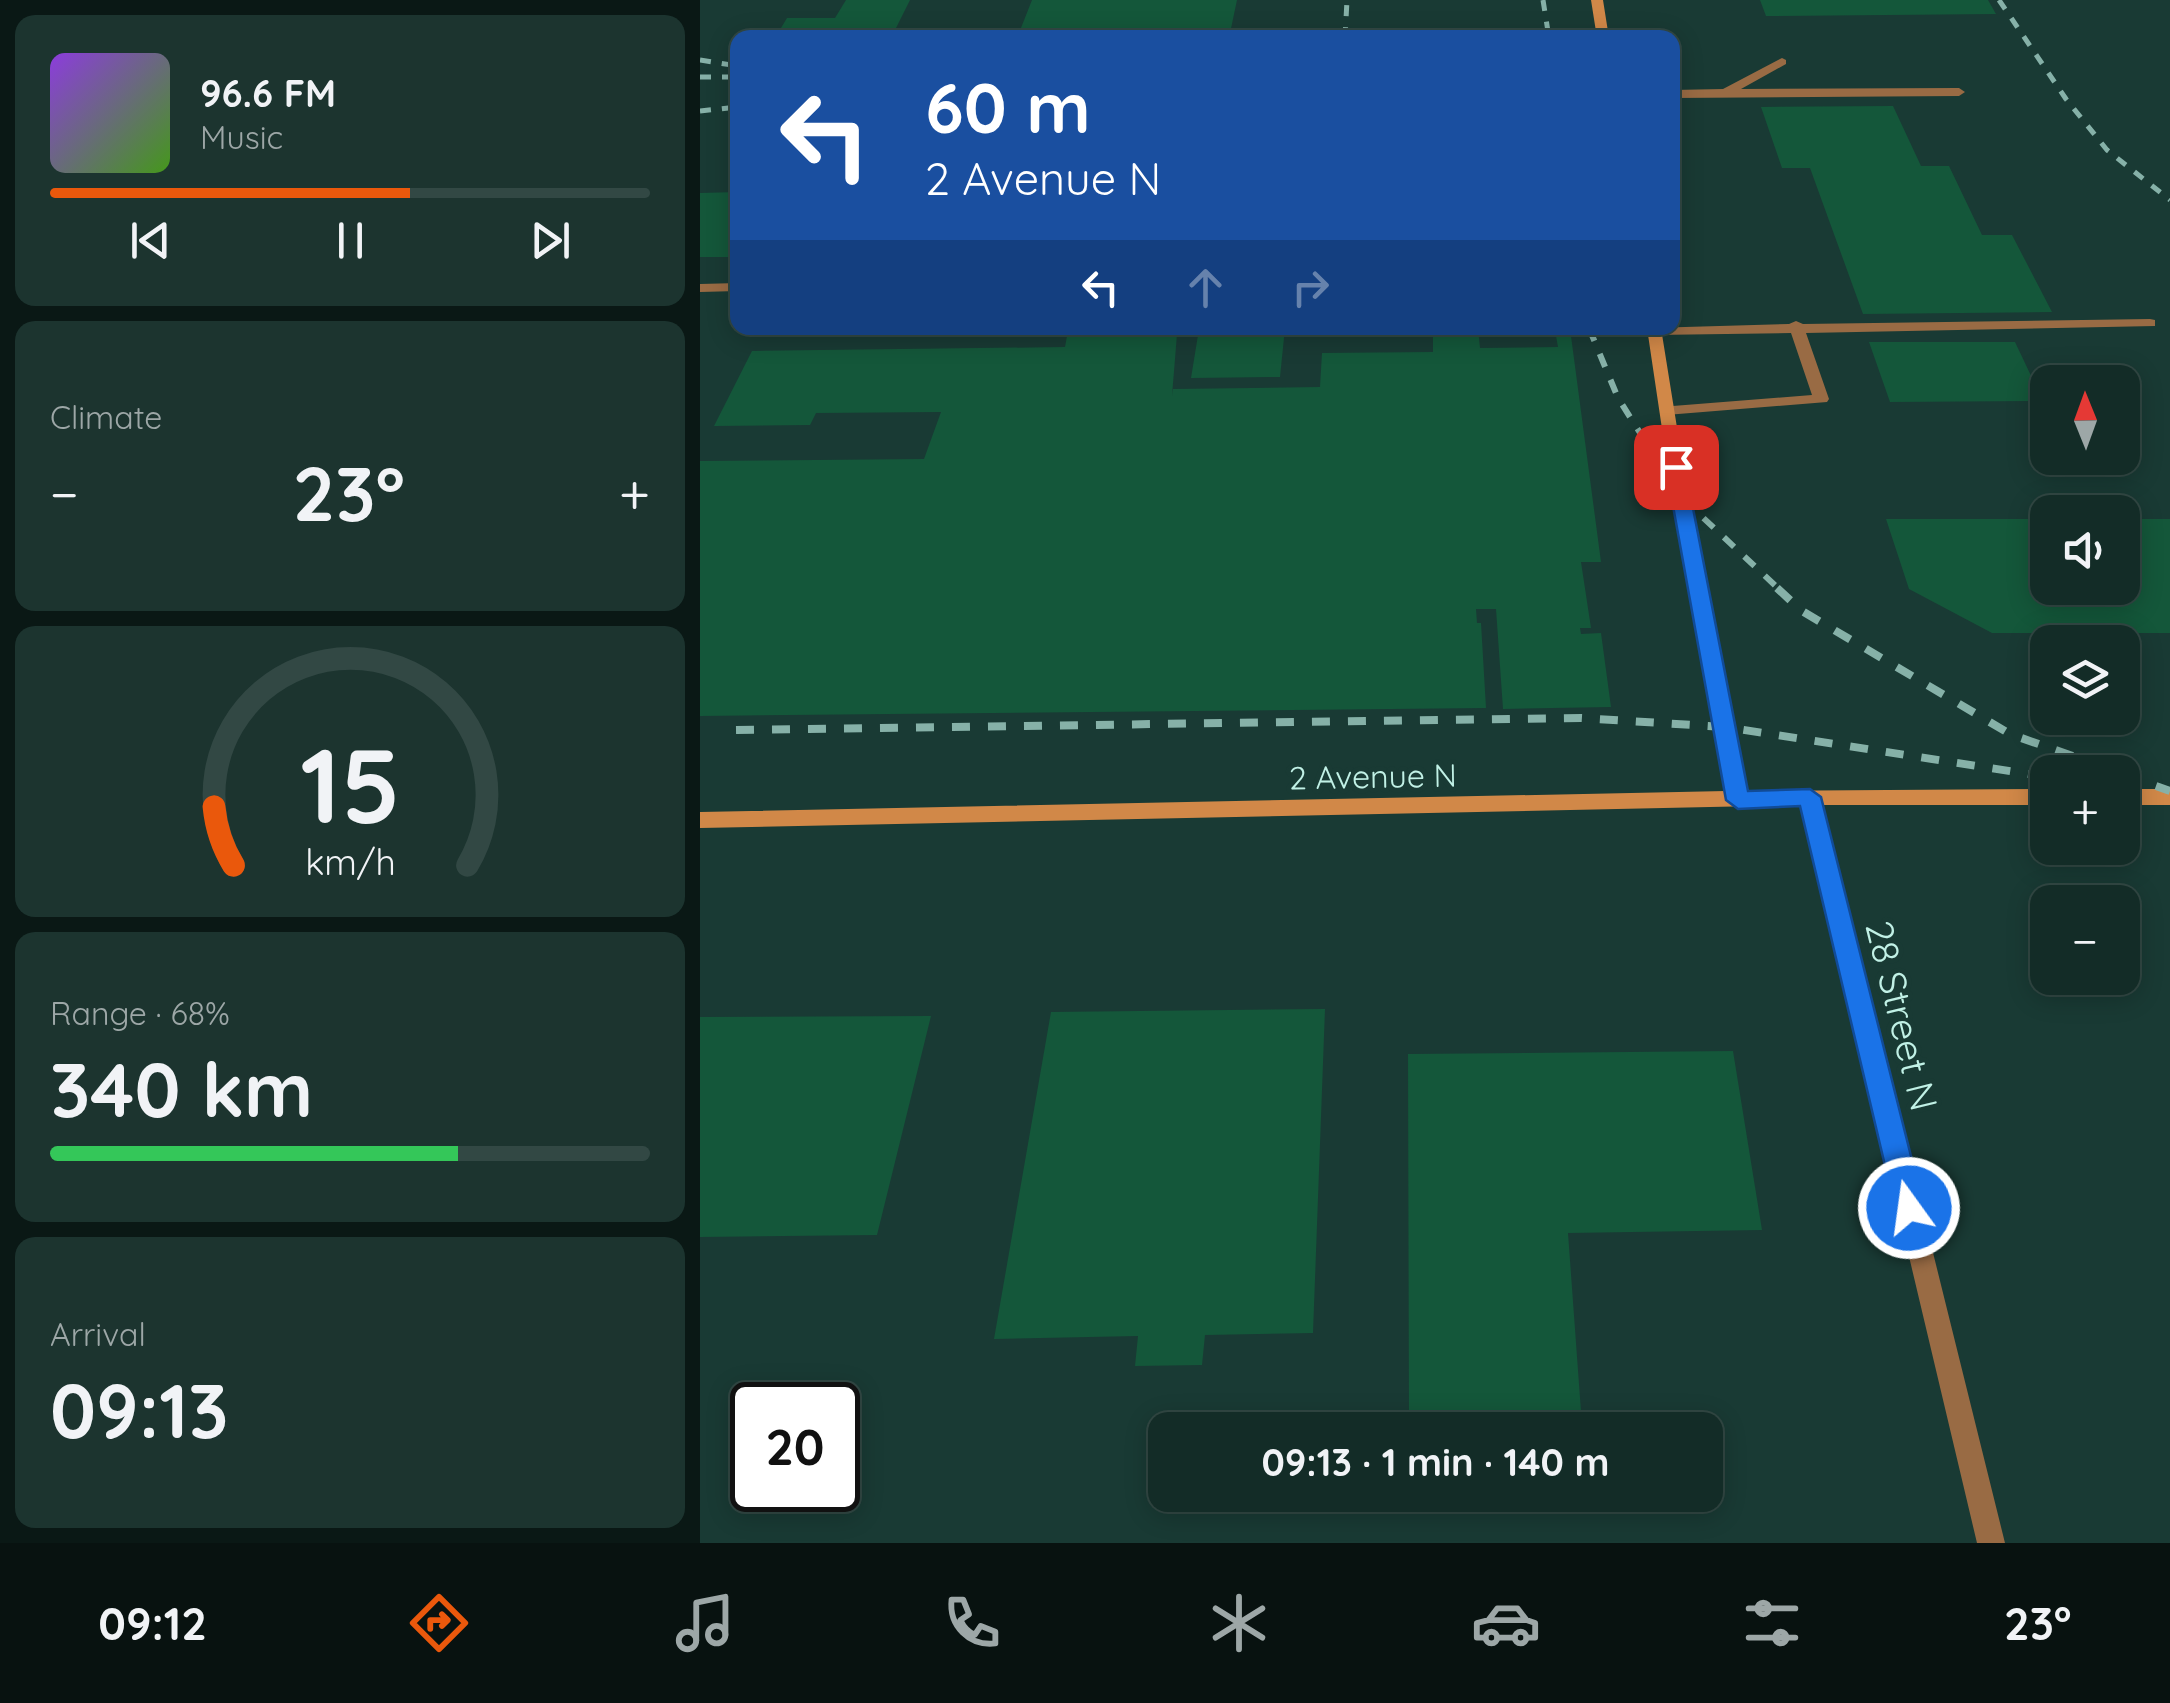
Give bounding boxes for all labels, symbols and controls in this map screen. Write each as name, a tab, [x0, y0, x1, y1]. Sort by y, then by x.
text: 60 m	[925, 63, 1091, 151]
text: 96.6 FM	[200, 69, 336, 117]
icon: left	[760, 70, 890, 200]
text: Music	[200, 117, 283, 157]
text: 2 Avenue N	[925, 150, 1161, 206]
icon: previous	[123, 213, 178, 268]
icon: pause	[323, 213, 378, 268]
icon: next	[523, 213, 578, 268]
icon: left	[1073, 260, 1128, 315]
icon: ahead	[1178, 260, 1233, 315]
icon: right	[1283, 260, 1338, 315]
north arrow	[2030, 365, 2140, 475]
map controls	[2030, 365, 2140, 995]
text: Climate	[50, 397, 162, 437]
pin	[1634, 425, 1719, 510]
icon: arrive	[1649, 440, 1704, 495]
text: 23°	[293, 446, 405, 540]
text: −	[50, 459, 79, 528]
text: +	[619, 459, 650, 528]
button: sound	[2030, 495, 2140, 605]
button: layers	[2030, 625, 2140, 735]
text: 15	[300, 719, 400, 849]
street label: 2 Avenue N	[1289, 755, 1457, 797]
button: +	[2030, 755, 2140, 865]
text: km/h	[305, 839, 395, 884]
button: −	[2030, 885, 2140, 995]
street label: 28 Street N	[1855, 916, 1949, 1116]
text: Range · 68%	[50, 993, 230, 1033]
text: 340 km	[50, 1042, 313, 1136]
position arrow	[1857, 1156, 1961, 1260]
text: Arrival	[50, 1314, 146, 1354]
text: 09:13	[50, 1363, 229, 1457]
speed limit sign: 20	[730, 1382, 860, 1512]
text: 09:13 · 1 min · 140 m	[1261, 1438, 1610, 1486]
icon: directions	[404, 1588, 474, 1658]
icon: music	[670, 1588, 740, 1658]
icon: phone	[937, 1588, 1007, 1658]
icon: climate	[1204, 1588, 1274, 1658]
icon: car	[1471, 1588, 1541, 1658]
icon: filters	[1737, 1588, 1807, 1658]
text: 09:12	[98, 1595, 207, 1651]
text: 23°	[2004, 1595, 2072, 1651]

